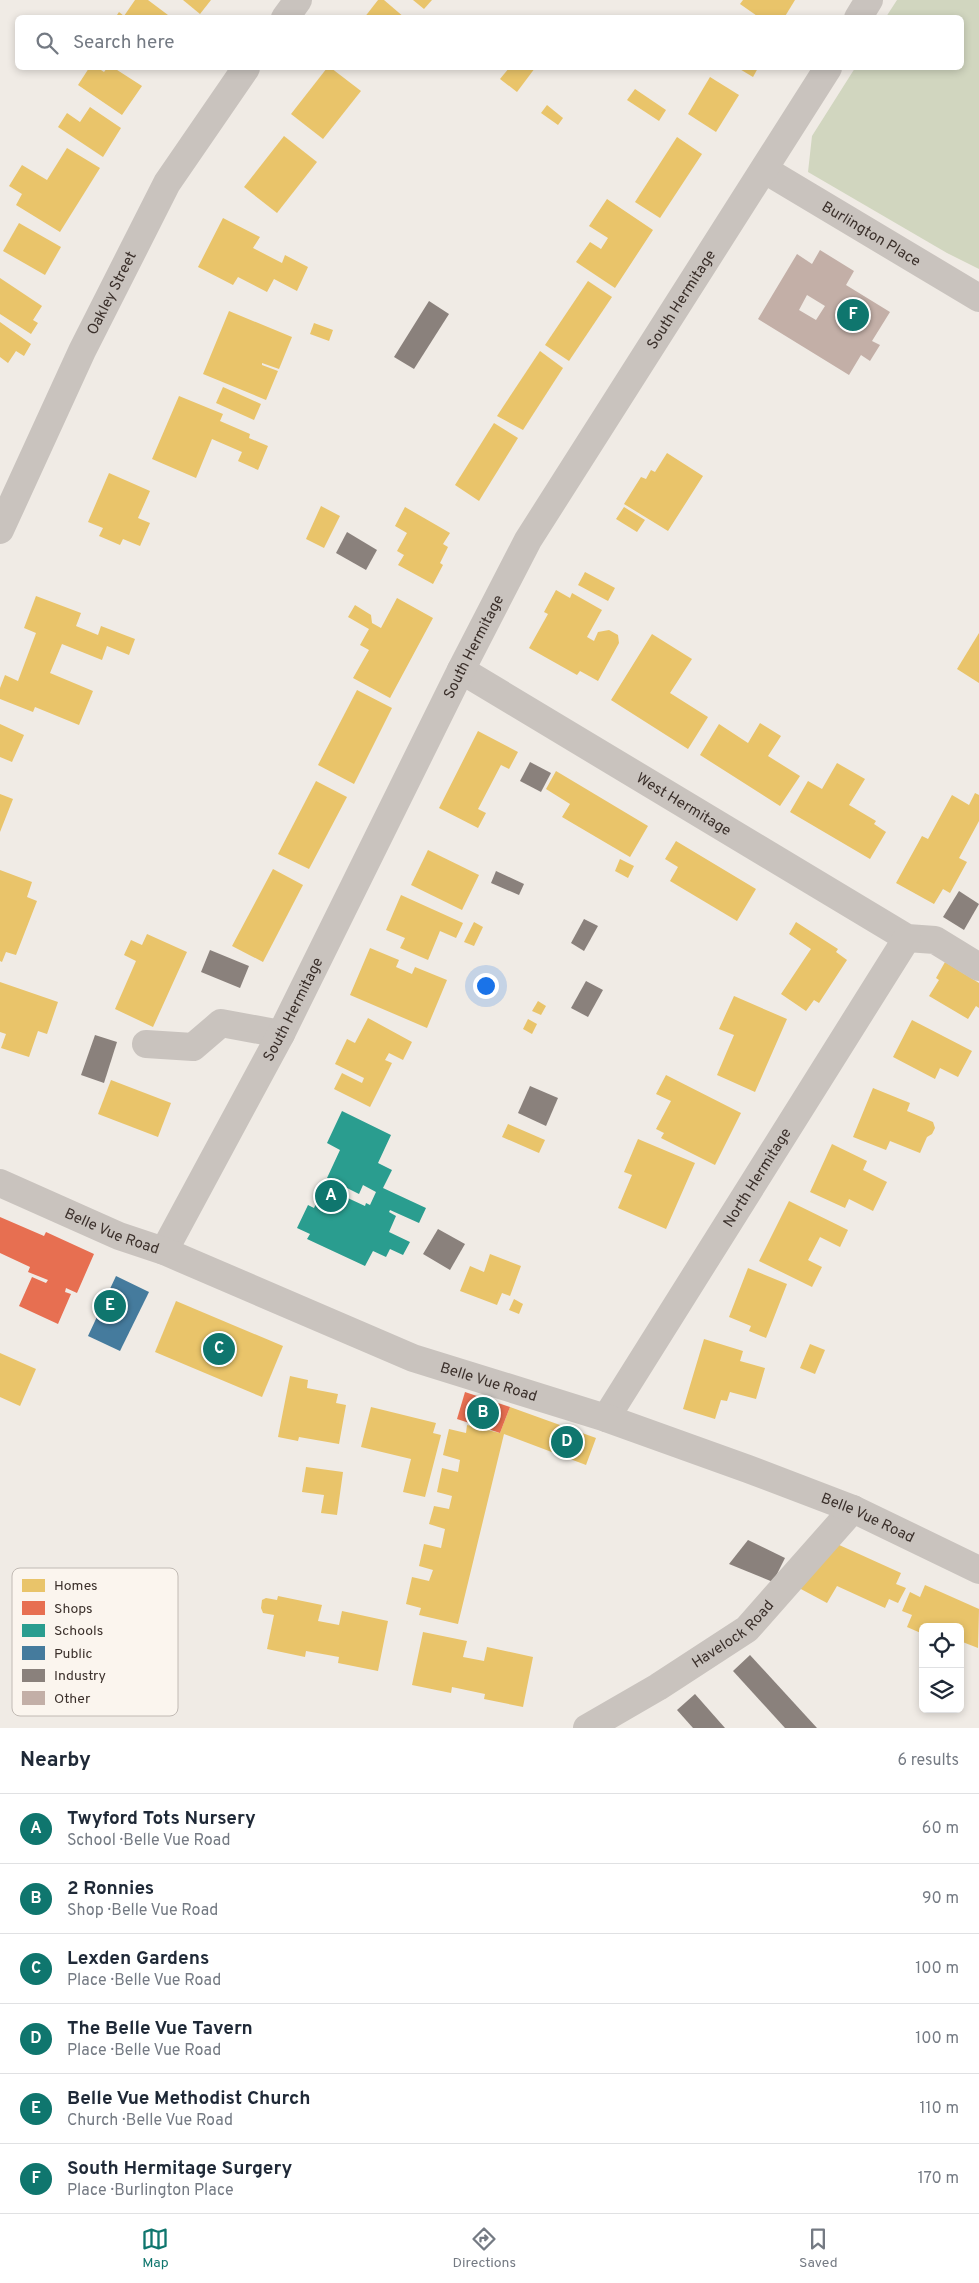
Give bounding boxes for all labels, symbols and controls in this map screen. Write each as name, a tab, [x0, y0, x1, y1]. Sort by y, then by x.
search box	[15, 15, 964, 70]
icon: search	[33, 29, 61, 57]
text: Search here	[73, 31, 175, 55]
street label: Burlington Place	[818, 198, 924, 272]
street label: South Hermitage	[644, 247, 721, 353]
street label: Oakley Street	[84, 249, 142, 338]
pin: F	[837, 296, 869, 334]
street label: South Hermitage	[440, 592, 509, 702]
street label: West Hermitage	[632, 769, 734, 841]
street label: South Hermitage	[260, 955, 328, 1065]
your location	[473, 973, 499, 999]
street label: North Hermitage	[720, 1125, 796, 1231]
pin: A	[315, 1177, 347, 1215]
street label: Belle Vue Road	[61, 1205, 161, 1260]
pin: E	[94, 1287, 126, 1325]
pin: C	[203, 1330, 235, 1368]
street label: Belle Vue Road	[437, 1359, 539, 1407]
pin: B	[467, 1394, 499, 1432]
pin: D	[551, 1423, 583, 1461]
street label: Belle Vue Road	[818, 1490, 917, 1548]
legend	[12, 1568, 178, 1716]
text: Homes	[54, 1578, 98, 1595]
street label: Havelock Road	[689, 1597, 779, 1673]
text: Shops	[54, 1601, 93, 1618]
text: Schools	[54, 1623, 103, 1640]
map controls	[919, 1623, 964, 1713]
button: locate	[919, 1623, 964, 1668]
text: Public	[54, 1646, 93, 1663]
text: Industry	[54, 1668, 106, 1685]
button: layers	[919, 1668, 964, 1713]
text: Other	[54, 1691, 91, 1708]
text: Nearby	[20, 1747, 91, 1774]
text: 6 results	[897, 1751, 959, 1771]
text: Twyford Tots Nursery	[67, 1807, 256, 1831]
text: A	[30, 1819, 42, 1839]
text: 60 m	[922, 1819, 959, 1839]
text: School · Belle Vue Road	[67, 1831, 230, 1851]
text: 2 Ronnies	[67, 1877, 154, 1901]
text: B	[30, 1889, 42, 1909]
text: 90 m	[922, 1889, 959, 1909]
text: Shop · Belle Vue Road	[67, 1901, 218, 1921]
text: Lexden Gardens	[67, 1947, 209, 1971]
text: C	[31, 1959, 41, 1979]
text: 100 m	[915, 1959, 959, 1979]
text: Place · Belle Vue Road	[67, 1971, 221, 1991]
text: The Belle Vue Tavern	[67, 2017, 253, 2041]
text: D	[30, 2029, 42, 2049]
text: 100 m	[915, 2029, 959, 2049]
text: Place · Belle Vue Road	[67, 2041, 221, 2061]
text: Belle Vue Methodist Church	[67, 2087, 311, 2111]
text: E	[31, 2099, 41, 2119]
text: 110 m	[919, 2099, 959, 2119]
text: Church · Belle Vue Road	[67, 2111, 233, 2131]
text: South Hermitage Surgery	[67, 2157, 292, 2181]
text: F	[31, 2169, 41, 2189]
text: 170 m	[918, 2169, 959, 2189]
text: Place · Burlington Place	[67, 2181, 234, 2201]
tab: Map	[141, 2225, 169, 2272]
tab: Directions	[452, 2225, 516, 2272]
tab: Saved	[799, 2225, 838, 2272]

